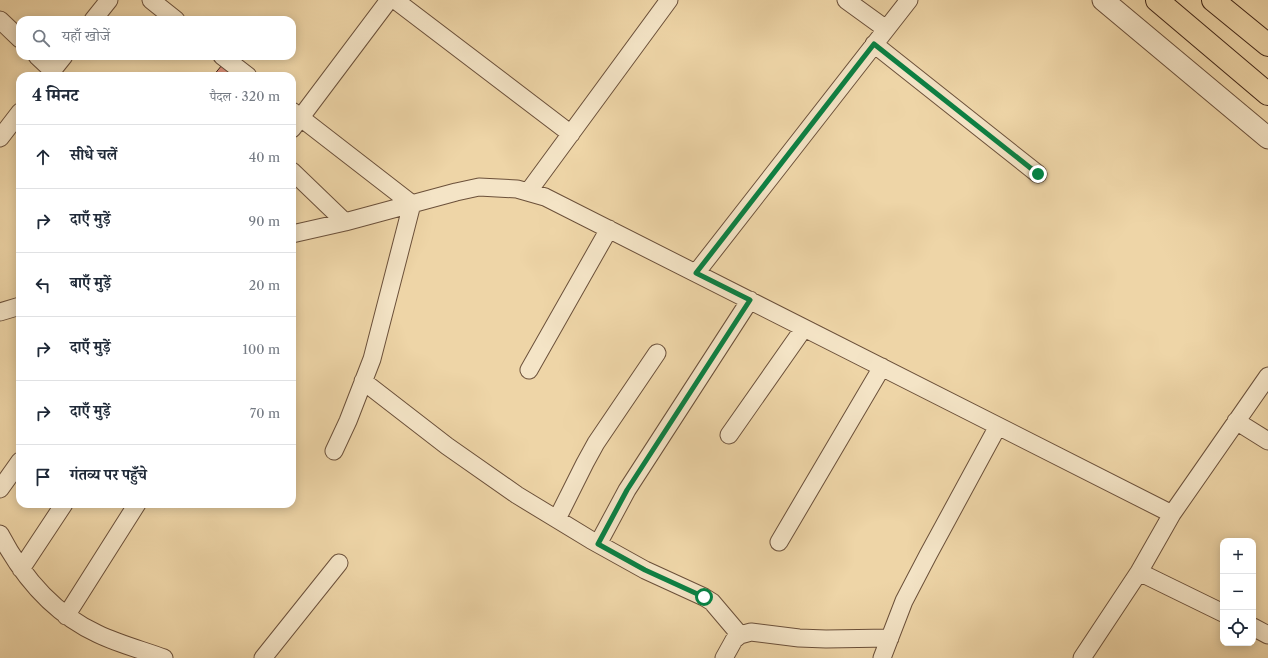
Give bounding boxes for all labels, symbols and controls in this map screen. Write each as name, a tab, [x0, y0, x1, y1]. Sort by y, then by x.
search box	[16, 16, 296, 60]
text: यहाँ खोजें	[62, 26, 110, 45]
icon: search	[30, 27, 52, 49]
text: 4 मिनट	[32, 85, 79, 105]
text: पैदल · 320 m	[210, 88, 280, 104]
text: सीधे चलें	[70, 145, 117, 164]
icon: ahead	[32, 146, 54, 168]
text: 40 m	[249, 149, 280, 165]
route end	[1029, 165, 1047, 183]
text: दाएँ मुड़ें	[70, 209, 110, 228]
icon: right	[32, 210, 54, 232]
text: 90 m	[249, 213, 280, 229]
text: बाएँ मुड़ें	[70, 273, 111, 292]
icon: left	[32, 274, 54, 296]
text: 20 m	[249, 277, 280, 293]
text: दाएँ मुड़ें	[70, 337, 110, 356]
icon: right	[32, 338, 54, 360]
text: 100 m	[242, 341, 280, 357]
text: दाएँ मुड़ें	[70, 401, 110, 420]
icon: right	[32, 402, 54, 424]
text: 70 m	[250, 405, 280, 421]
text: गंतव्य पर पहुँचे	[70, 465, 147, 484]
icon: arrive	[32, 466, 54, 488]
map controls	[1220, 538, 1256, 646]
button: +	[1220, 538, 1256, 574]
button: −	[1220, 574, 1256, 610]
route start	[695, 588, 713, 606]
button: locate	[1220, 610, 1256, 646]

